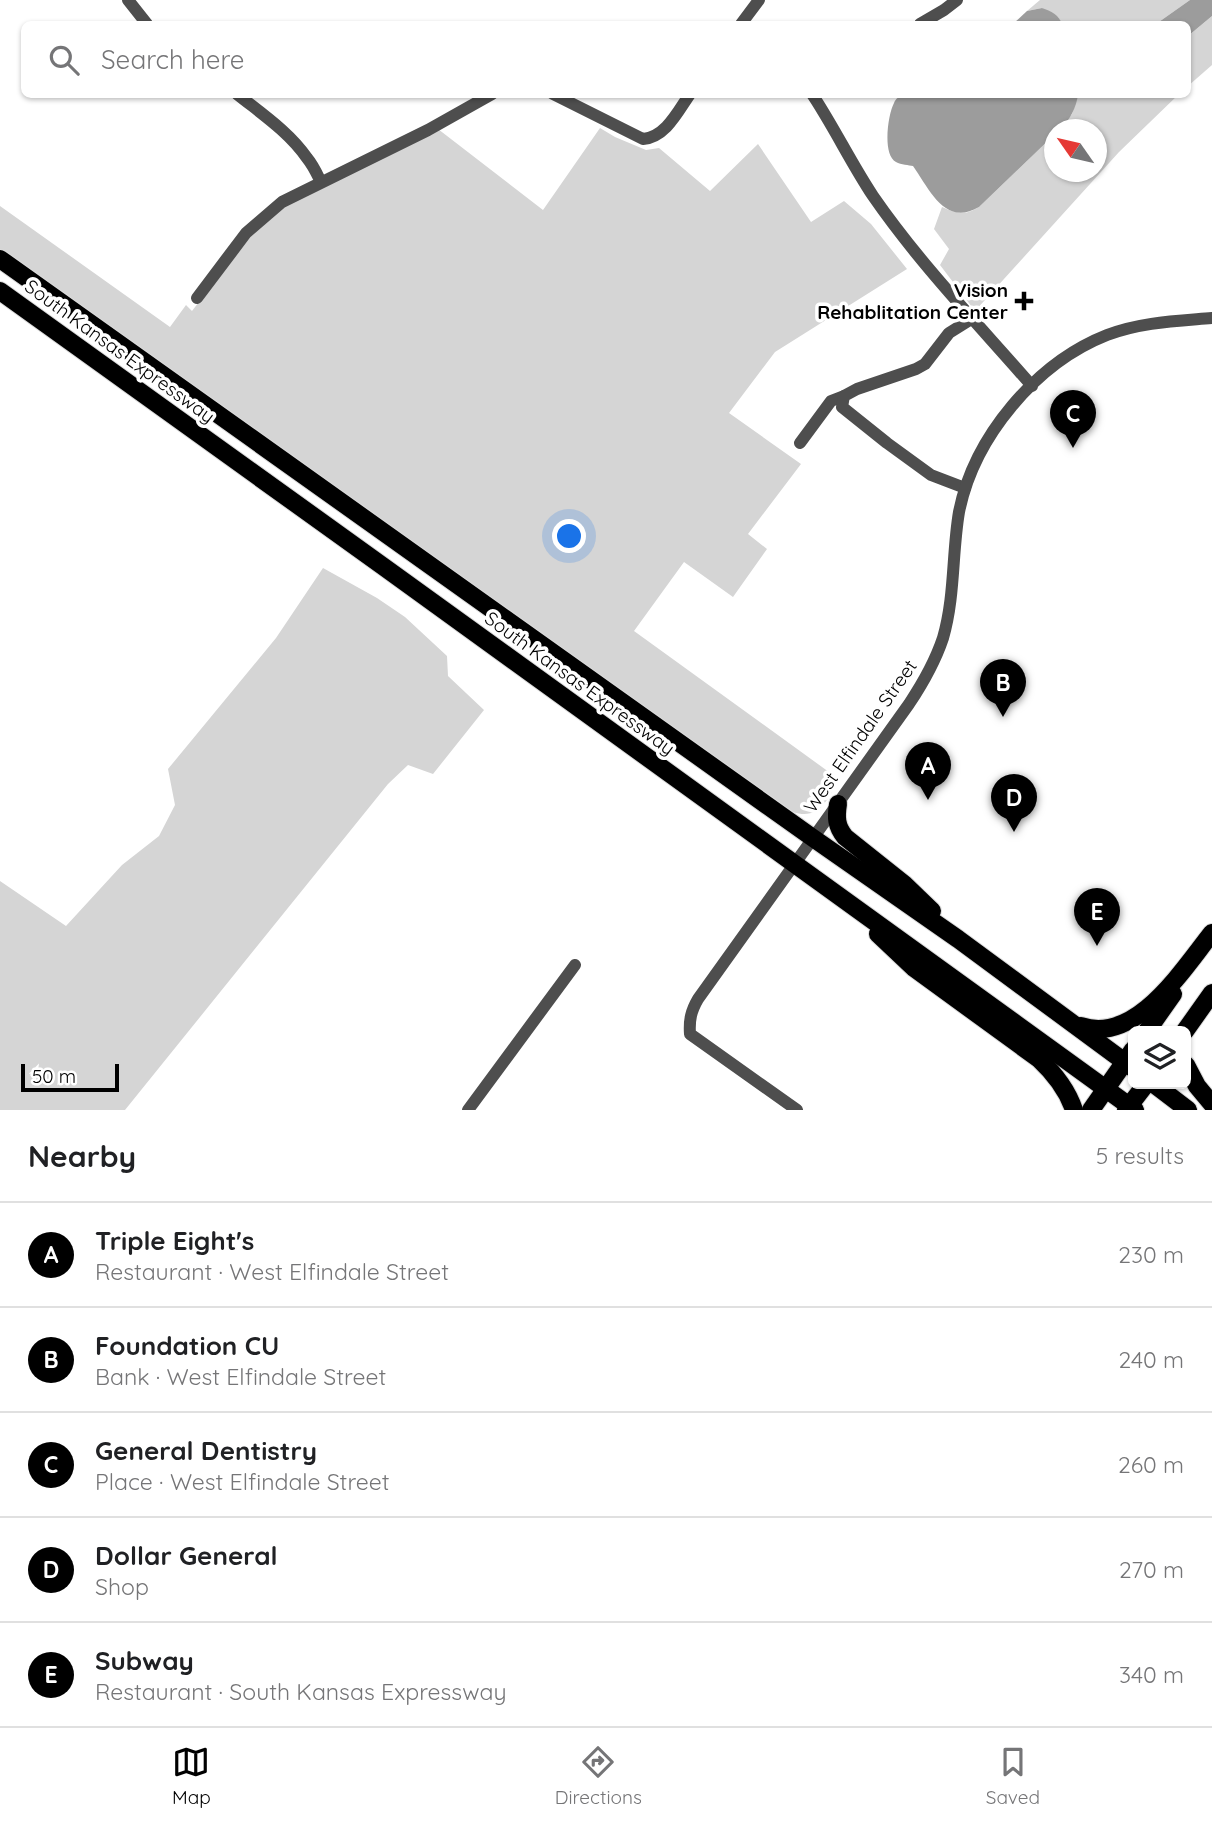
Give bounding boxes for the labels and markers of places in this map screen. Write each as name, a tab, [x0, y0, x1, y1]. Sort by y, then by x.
place label: Vision Rehablitation Center	[817, 278, 1008, 324]
marker: Vision Rehablitation Center	[1014, 291, 1034, 311]
pin: C	[1050, 390, 1096, 448]
pin: B	[980, 659, 1026, 717]
pin: A	[905, 742, 951, 800]
pin: D	[991, 774, 1037, 832]
pin: E	[1074, 888, 1120, 946]

